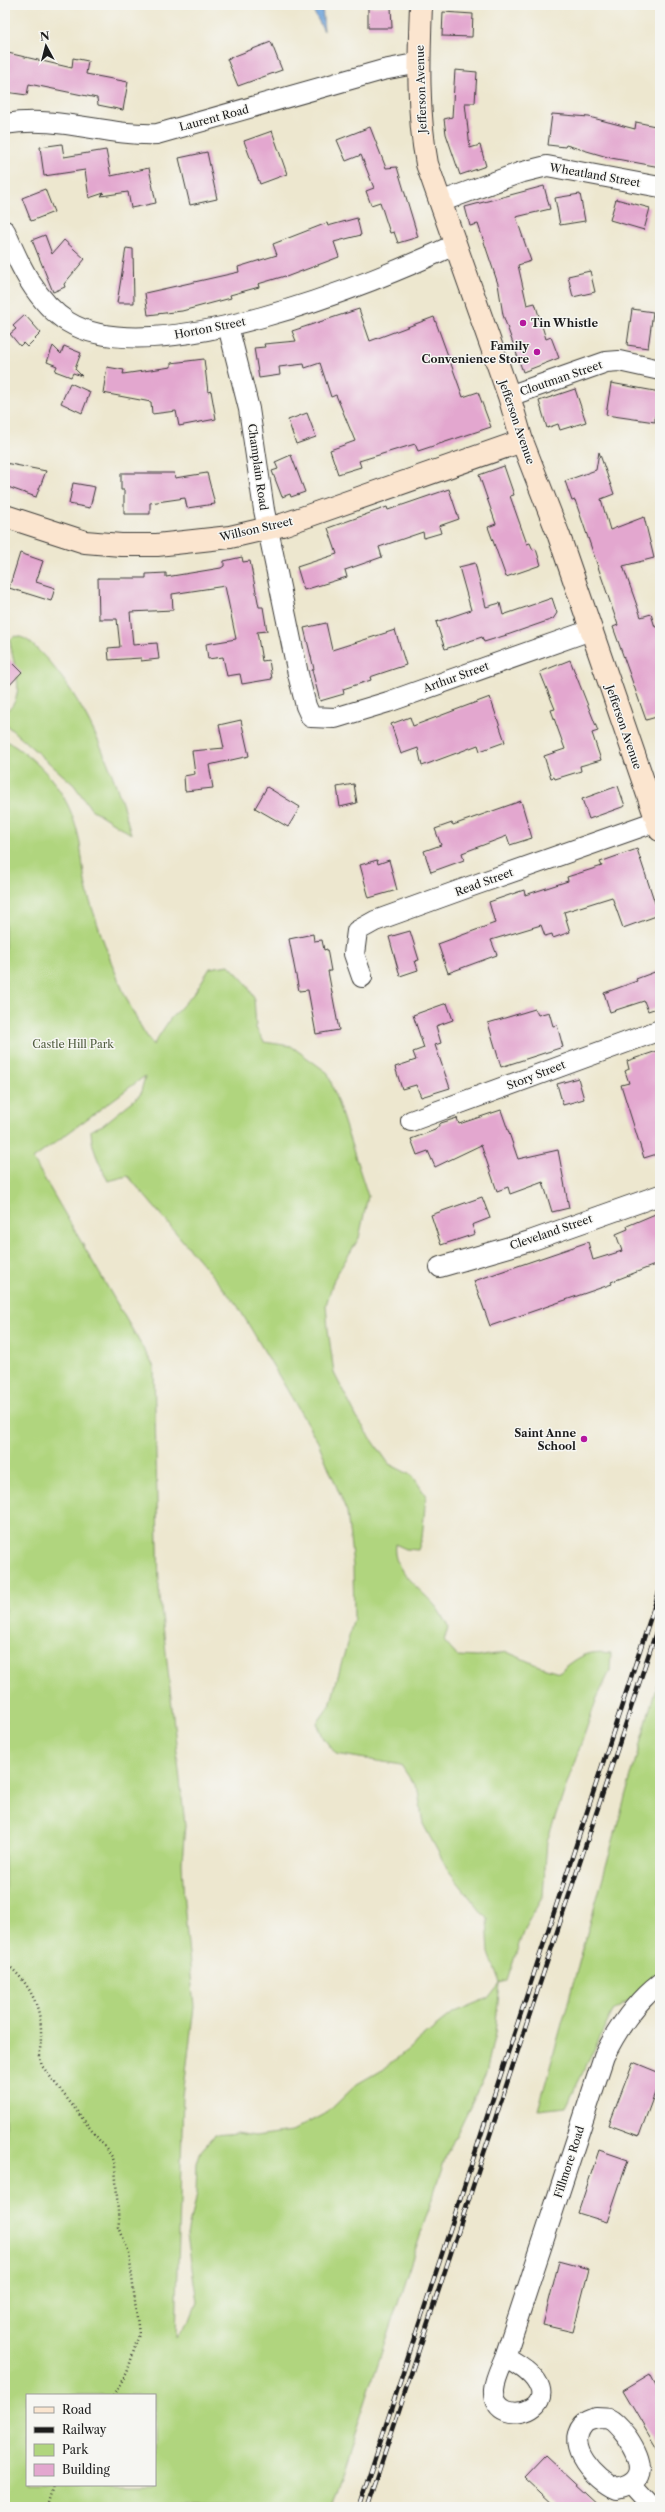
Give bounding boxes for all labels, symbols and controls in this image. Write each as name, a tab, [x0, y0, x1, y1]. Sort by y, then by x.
north arrow	[26, 26, 66, 66]
text: N	[39, 28, 51, 44]
street label: Jefferson Avenue	[412, 45, 430, 135]
street label: Laurent Road	[178, 102, 251, 134]
street label: Wheatland Street	[548, 160, 642, 190]
street label: Horton Street	[173, 314, 247, 342]
place label: Tin Whistle	[531, 316, 598, 330]
marker: Tin Whistle	[518, 318, 528, 328]
place label: Family Convenience Store	[422, 339, 529, 366]
marker: Family Convenience Store	[532, 347, 542, 357]
street label: Cloutman Street	[518, 357, 604, 399]
street label: Jefferson Avenue	[495, 376, 538, 466]
street label: Champlain Road	[245, 423, 271, 512]
street label: Willson Street	[217, 514, 294, 544]
street label: Arthur Street	[420, 659, 491, 696]
street label: Jefferson Avenue	[602, 681, 645, 771]
street label: Read Street	[453, 865, 515, 899]
park label: Castle Hill Park	[32, 1037, 114, 1051]
street label: Story Street	[505, 1057, 567, 1093]
street label: Cleveland Street	[508, 1211, 594, 1253]
place label: Saint Anne School	[514, 1426, 576, 1453]
marker: Saint Anne School	[579, 1434, 589, 1444]
street label: Fillmore Road	[551, 2124, 587, 2200]
legend	[26, 2394, 156, 2486]
text: Road	[62, 2402, 92, 2417]
text: Railway	[62, 2422, 107, 2437]
text: Park	[62, 2442, 89, 2457]
text: Building	[62, 2462, 110, 2477]

